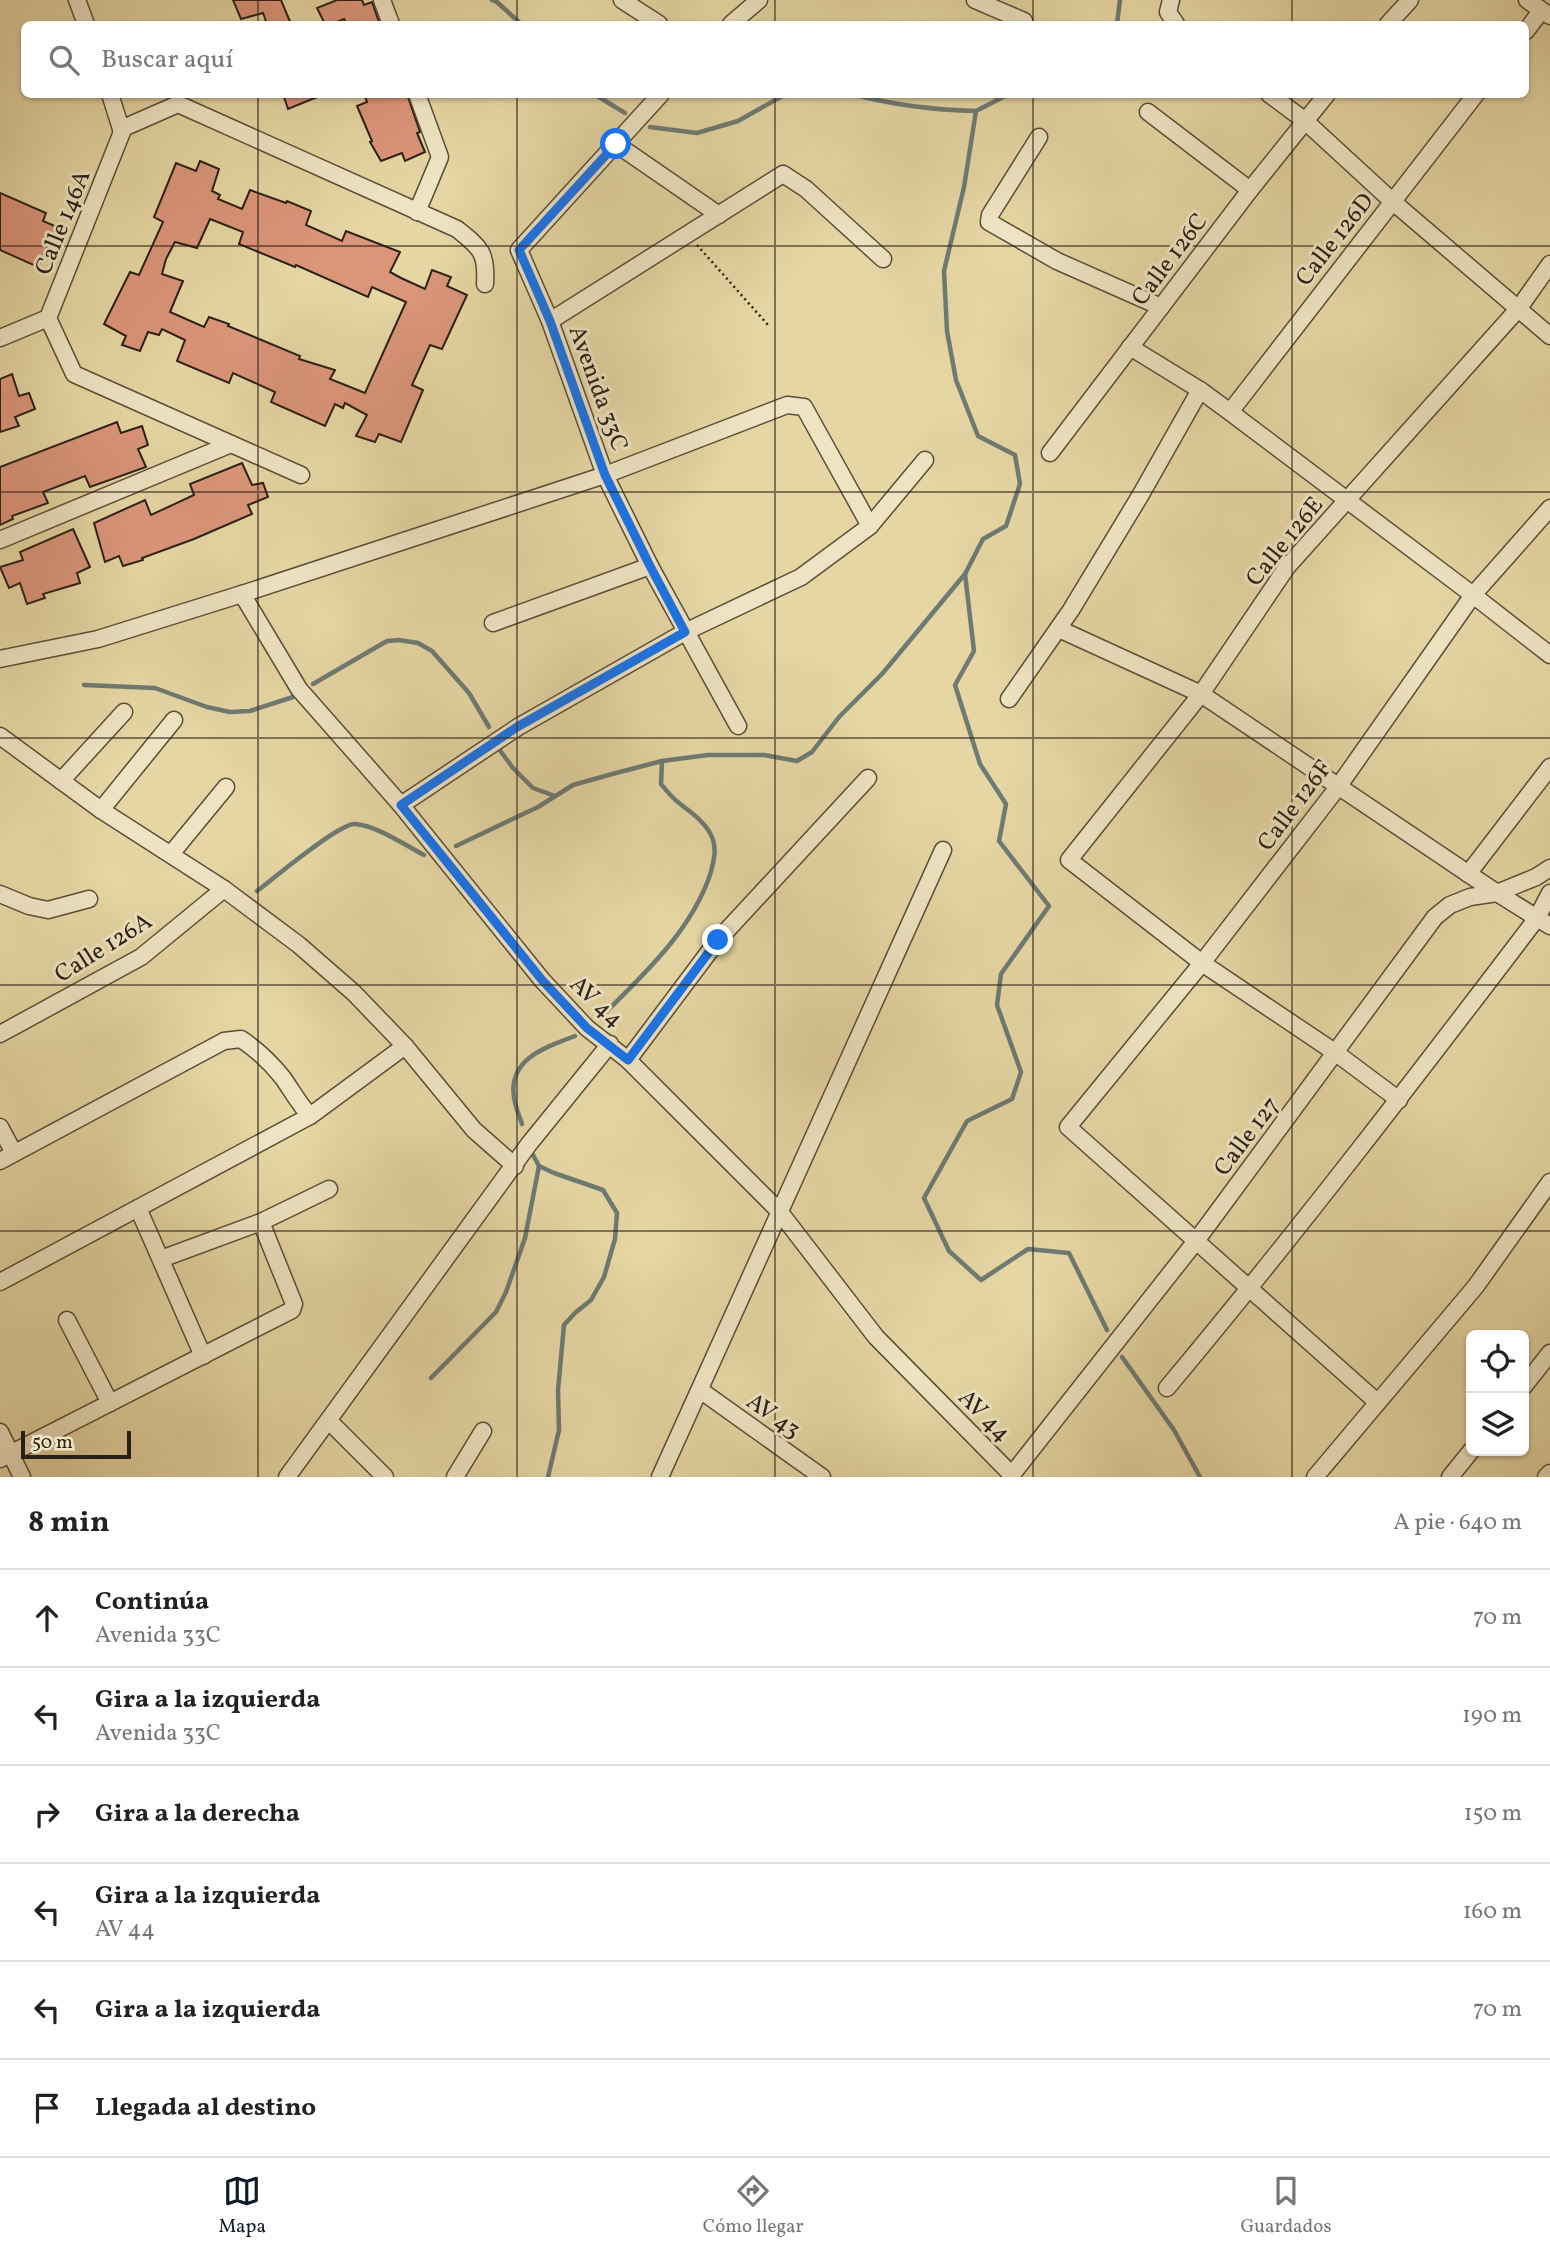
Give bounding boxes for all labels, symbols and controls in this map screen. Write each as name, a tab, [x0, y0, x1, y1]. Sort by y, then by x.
search box	[21, 21, 1529, 98]
icon: search	[45, 41, 83, 79]
text: Buscar aquí	[101, 42, 233, 78]
route start	[600, 128, 631, 159]
street label: Calle 146A	[27, 165, 100, 280]
street label: Calle 126D	[1288, 186, 1383, 294]
street label: Calle 126C	[1124, 207, 1217, 314]
street label: Avenida 33C	[559, 321, 636, 456]
street label: Calle 126E	[1239, 490, 1332, 595]
street label: Calle 126F	[1250, 754, 1341, 859]
street label: Calle 126A	[49, 905, 160, 992]
route end	[702, 924, 733, 955]
street label: AV 44	[561, 969, 630, 1036]
street label: Calle 127	[1207, 1090, 1289, 1184]
map controls	[1466, 1330, 1529, 1456]
button: locate	[1466, 1330, 1529, 1393]
street label: AV 44	[949, 1382, 1018, 1451]
street label: AV 43	[739, 1386, 807, 1448]
button: layers	[1466, 1393, 1529, 1456]
scale bar	[21, 1428, 131, 1460]
text: 50 m	[32, 1430, 73, 1456]
text: 8 min	[28, 1502, 110, 1544]
text: A pie · 640 m	[1393, 1507, 1522, 1539]
text: Continúa	[95, 1584, 209, 1620]
icon: ahead	[28, 1599, 66, 1637]
text: 70 m	[1473, 1602, 1522, 1634]
text: Avenida 33C	[95, 1620, 221, 1652]
text: Gira a la izquierda	[95, 1682, 320, 1718]
icon: left	[28, 1697, 66, 1735]
text: 190 m	[1462, 1700, 1522, 1732]
text: Avenida 33C	[95, 1718, 221, 1750]
icon: right	[28, 1795, 66, 1833]
text: Gira a la derecha	[95, 1796, 300, 1832]
text: 150 m	[1464, 1798, 1522, 1830]
text: Gira a la izquierda	[95, 1878, 320, 1914]
icon: left	[28, 1893, 66, 1931]
text: 160 m	[1463, 1896, 1522, 1928]
text: AV 44	[95, 1914, 155, 1946]
icon: left	[28, 1991, 66, 2029]
text: Gira a la izquierda	[95, 1992, 320, 2028]
text: 70 m	[1473, 1994, 1522, 2026]
icon: arrive	[28, 2089, 66, 2127]
text: Llegada al destino	[95, 2090, 316, 2126]
tab: Mapa	[218, 2172, 266, 2240]
tab: Cómo llegar	[703, 2172, 804, 2240]
tab: Guardados	[1240, 2172, 1332, 2240]

